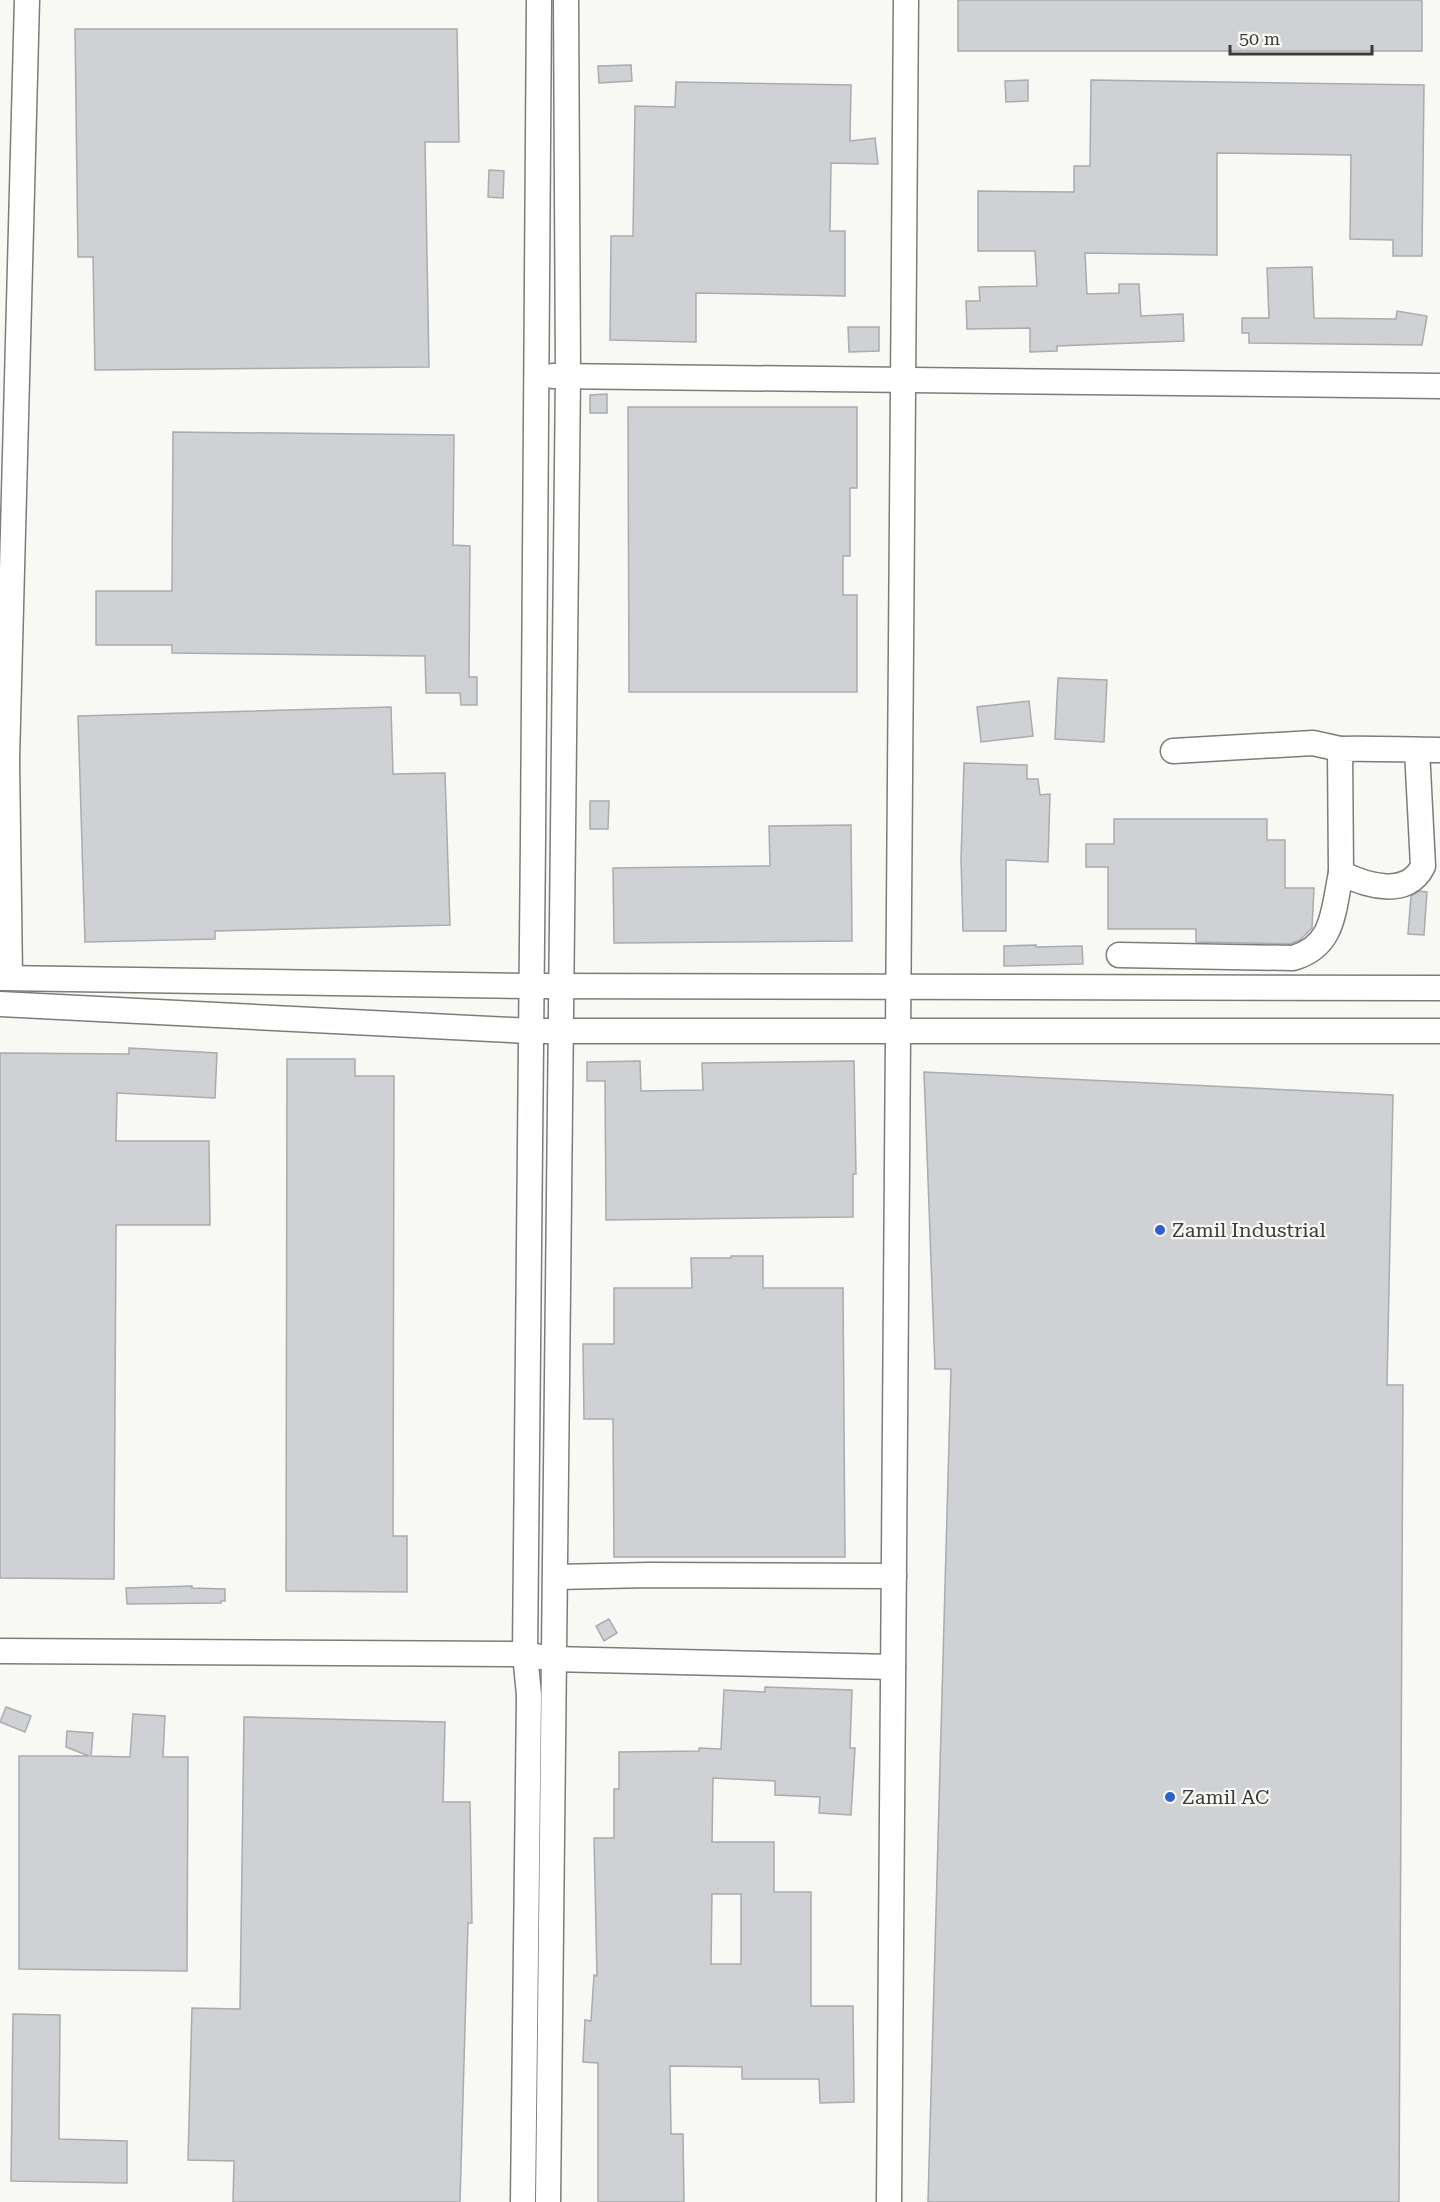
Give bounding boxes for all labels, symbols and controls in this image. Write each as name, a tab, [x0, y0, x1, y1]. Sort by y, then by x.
scale bar	[1230, 18, 1372, 56]
text: 50 m	[1239, 28, 1280, 49]
place label: Zamil Industrial	[1172, 1218, 1326, 1242]
marker: Zamil Industrial	[1153, 1223, 1167, 1237]
place label: Zamil AC	[1182, 1785, 1269, 1809]
marker: Zamil AC	[1163, 1790, 1177, 1804]

